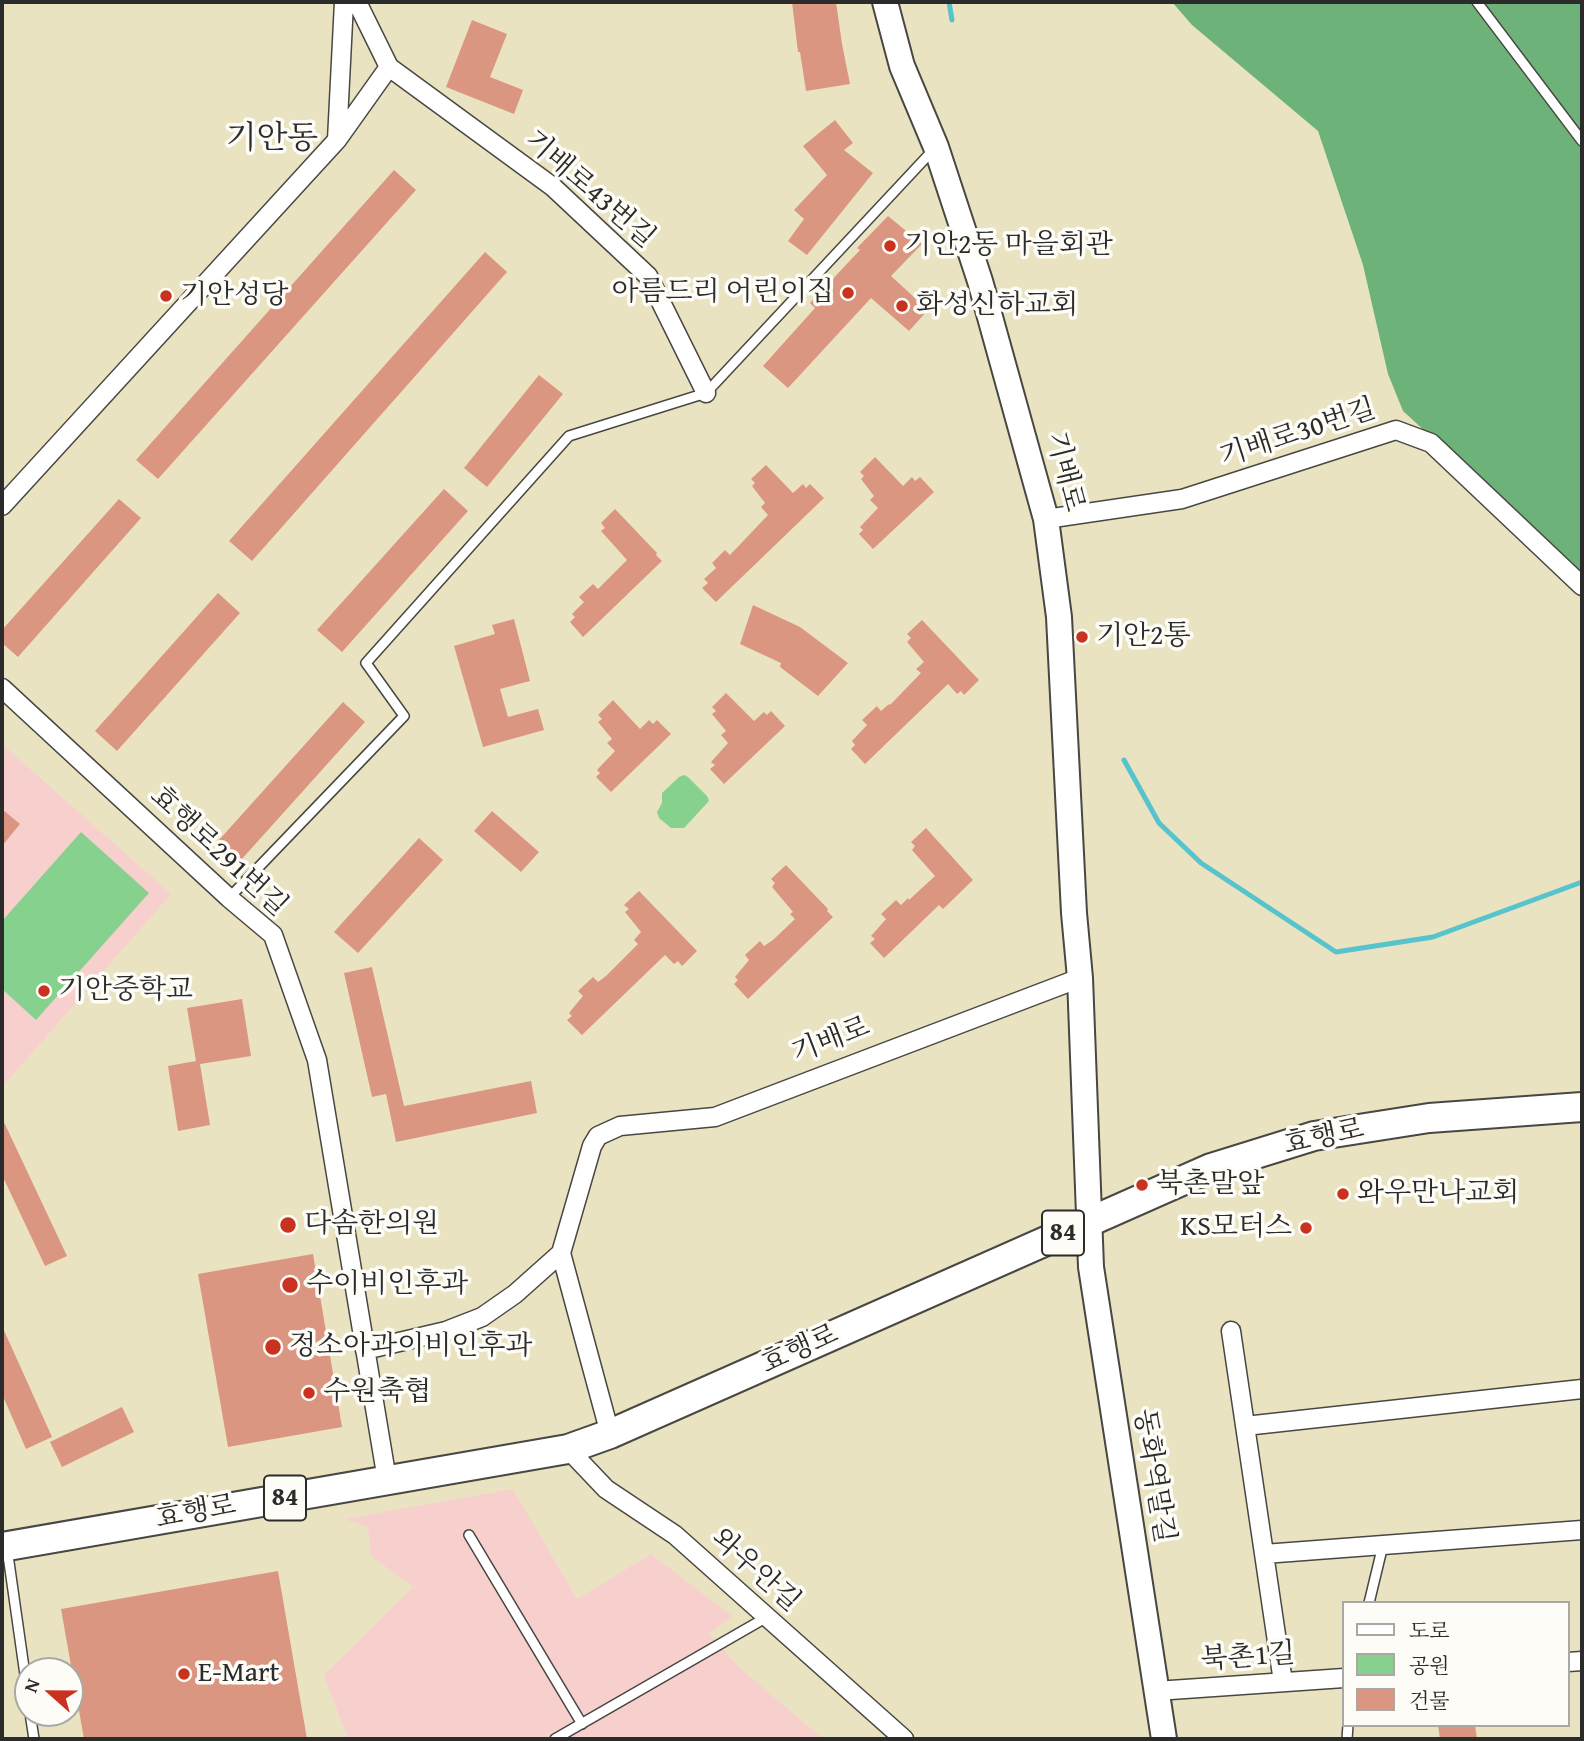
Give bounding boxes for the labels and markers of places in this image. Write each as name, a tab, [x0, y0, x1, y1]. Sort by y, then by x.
place label: 기안2동 마을회관	[904, 229, 1113, 263]
marker: 기안2동 마을회관	[882, 238, 898, 254]
place label: 아름드리 어린이집	[611, 276, 834, 310]
place label: 기안성당	[180, 279, 288, 313]
marker: 아름드리 어린이집	[840, 285, 856, 301]
marker: 기안성당	[158, 288, 174, 304]
place label: 화성신하교회	[916, 289, 1078, 323]
marker: 화성신하교회	[894, 298, 910, 314]
place label: 기안2통	[1096, 620, 1191, 654]
marker: 기안2통	[1074, 629, 1090, 645]
place label: 기안중학교	[58, 974, 193, 1008]
marker: 기안중학교	[36, 983, 52, 999]
place label: 북촌말앞	[1156, 1168, 1264, 1202]
marker: 북촌말앞	[1134, 1177, 1150, 1193]
place label: 와우만나교회	[1357, 1177, 1519, 1211]
marker: 와우만나교회	[1335, 1186, 1351, 1202]
place label: 다솜한의원	[304, 1208, 439, 1242]
place label: KS모터스	[1181, 1211, 1292, 1245]
marker: 다솜한의원	[278, 1215, 298, 1235]
marker: KS모터스	[1298, 1220, 1314, 1236]
place label: 수이비인후과	[306, 1268, 468, 1302]
marker: 수이비인후과	[280, 1275, 300, 1295]
place label: 정소아과이비인후과	[289, 1330, 532, 1364]
marker: 정소아과이비인후과	[263, 1337, 283, 1357]
place label: 수원축협	[323, 1376, 431, 1410]
marker: 수원축협	[301, 1385, 317, 1401]
place label: E-Mart	[198, 1657, 279, 1691]
marker: E-Mart	[176, 1666, 192, 1682]

